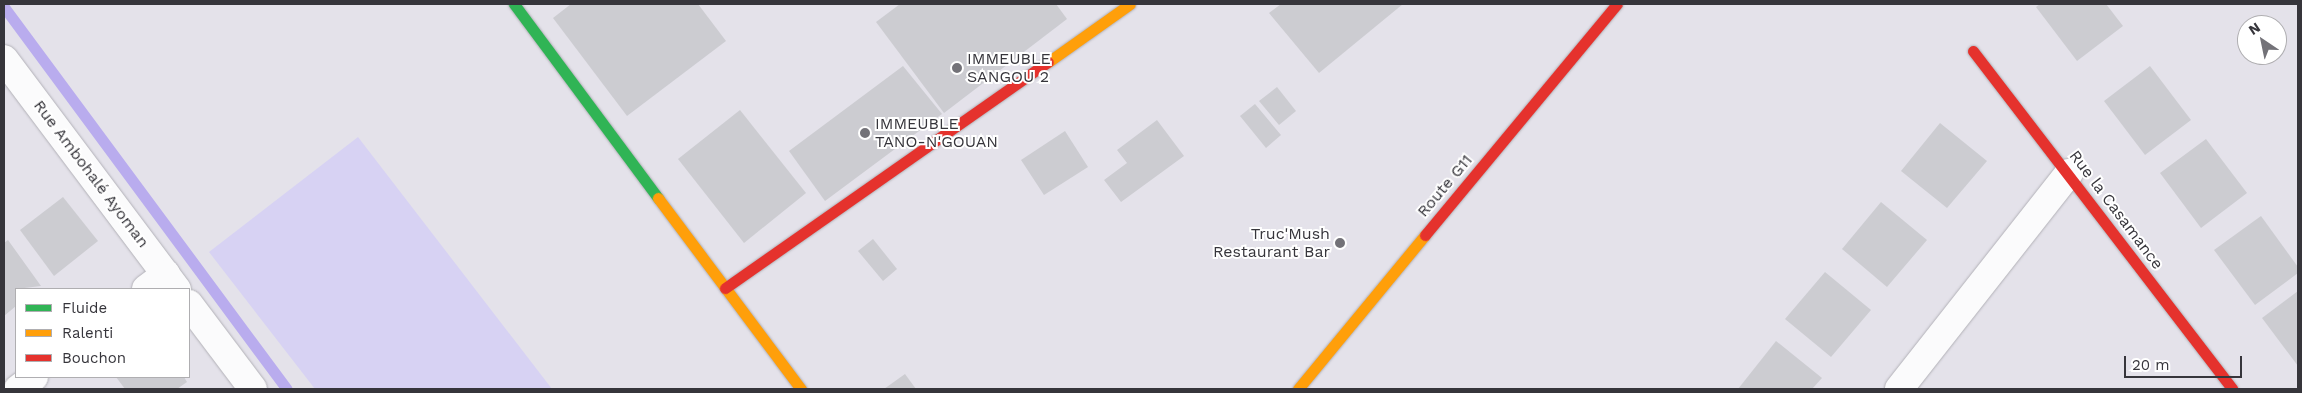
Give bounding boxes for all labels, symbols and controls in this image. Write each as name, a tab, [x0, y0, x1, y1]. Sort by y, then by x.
north arrow	[2237, 15, 2287, 65]
text: N	[2245, 19, 2263, 38]
place label: IMMEUBLE SANGOU 2	[967, 49, 1051, 87]
marker: IMMEUBLE SANGOU 2	[951, 62, 963, 74]
street label: Rue Ambohalé Ayoman	[29, 96, 153, 252]
place label: IMMEUBLE TANO-N'GOUAN	[875, 114, 998, 152]
marker: IMMEUBLE TANO-N'GOUAN	[859, 127, 871, 139]
street label: Rue la Casamance	[2065, 147, 2167, 273]
street label: Route G11	[1413, 151, 1477, 221]
place label: Truc'Mush Restaurant Bar	[1213, 224, 1330, 262]
marker: Truc'Mush Restaurant Bar	[1334, 237, 1346, 249]
legend	[15, 288, 190, 378]
text: Fluide	[62, 299, 107, 317]
text: Ralenti	[62, 324, 113, 342]
scale bar	[2127, 346, 2244, 378]
text: Bouchon	[62, 349, 126, 367]
text: 20 m	[2132, 356, 2170, 374]

